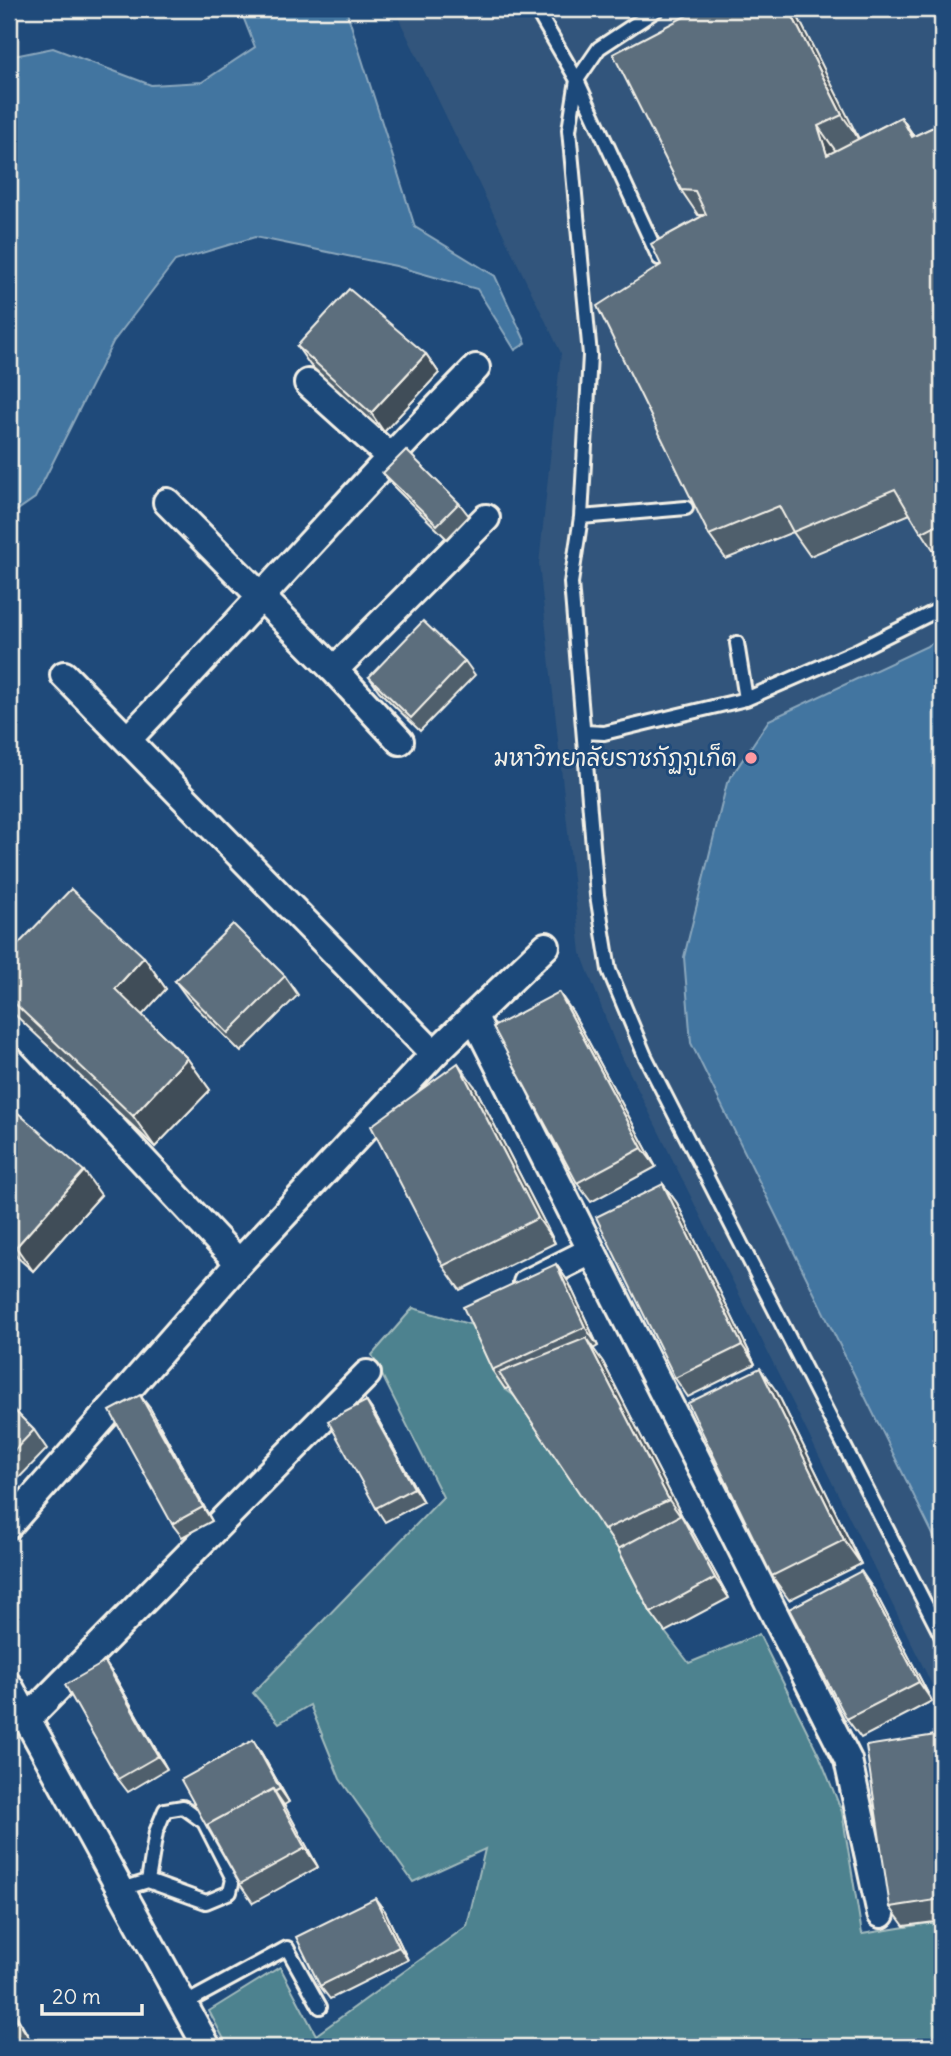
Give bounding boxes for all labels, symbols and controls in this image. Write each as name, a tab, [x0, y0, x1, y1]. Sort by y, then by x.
place label: มหาวิทยาลัยราชภัฏภูเก็ต	[494, 743, 737, 776]
marker: มหาวิทยาลัยราชภัฏภูเก็ต	[743, 750, 759, 766]
scale bar	[42, 1972, 142, 2016]
text: 20 m	[52, 1983, 101, 2010]

